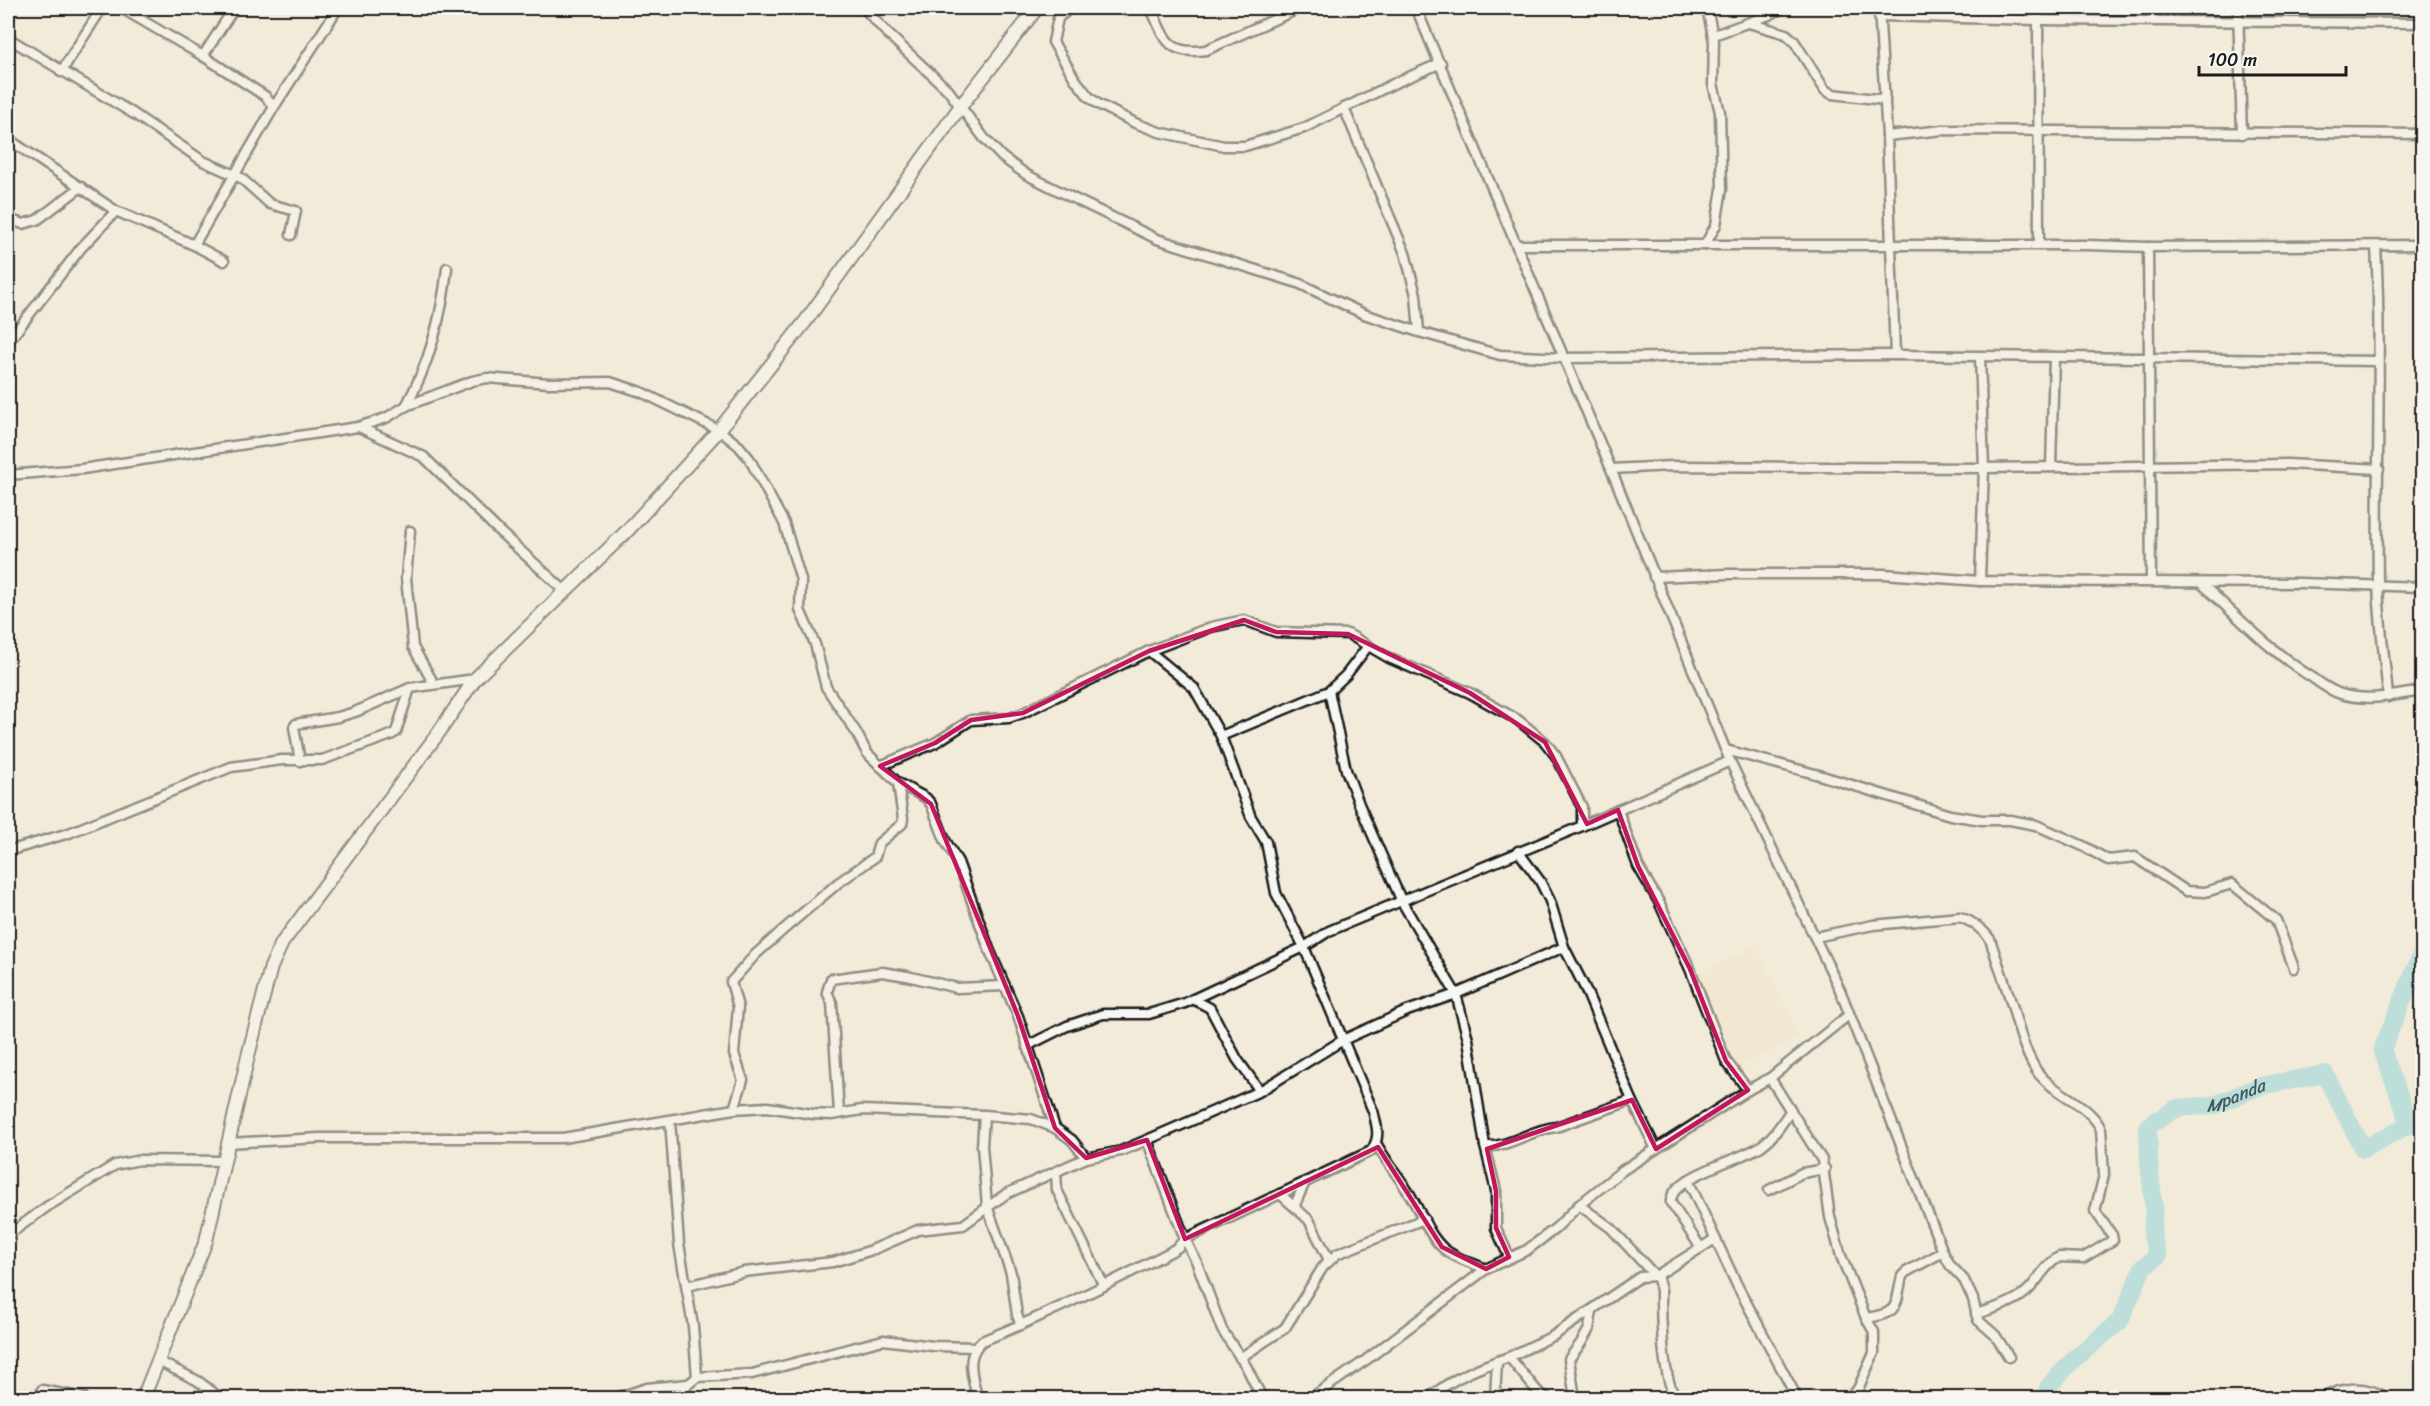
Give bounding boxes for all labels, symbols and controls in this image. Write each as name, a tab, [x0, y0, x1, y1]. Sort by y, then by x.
scale bar	[2199, 39, 2346, 77]
text: 100 m	[2208, 44, 2257, 76]
water label: Mpanda	[2205, 1069, 2272, 1122]

